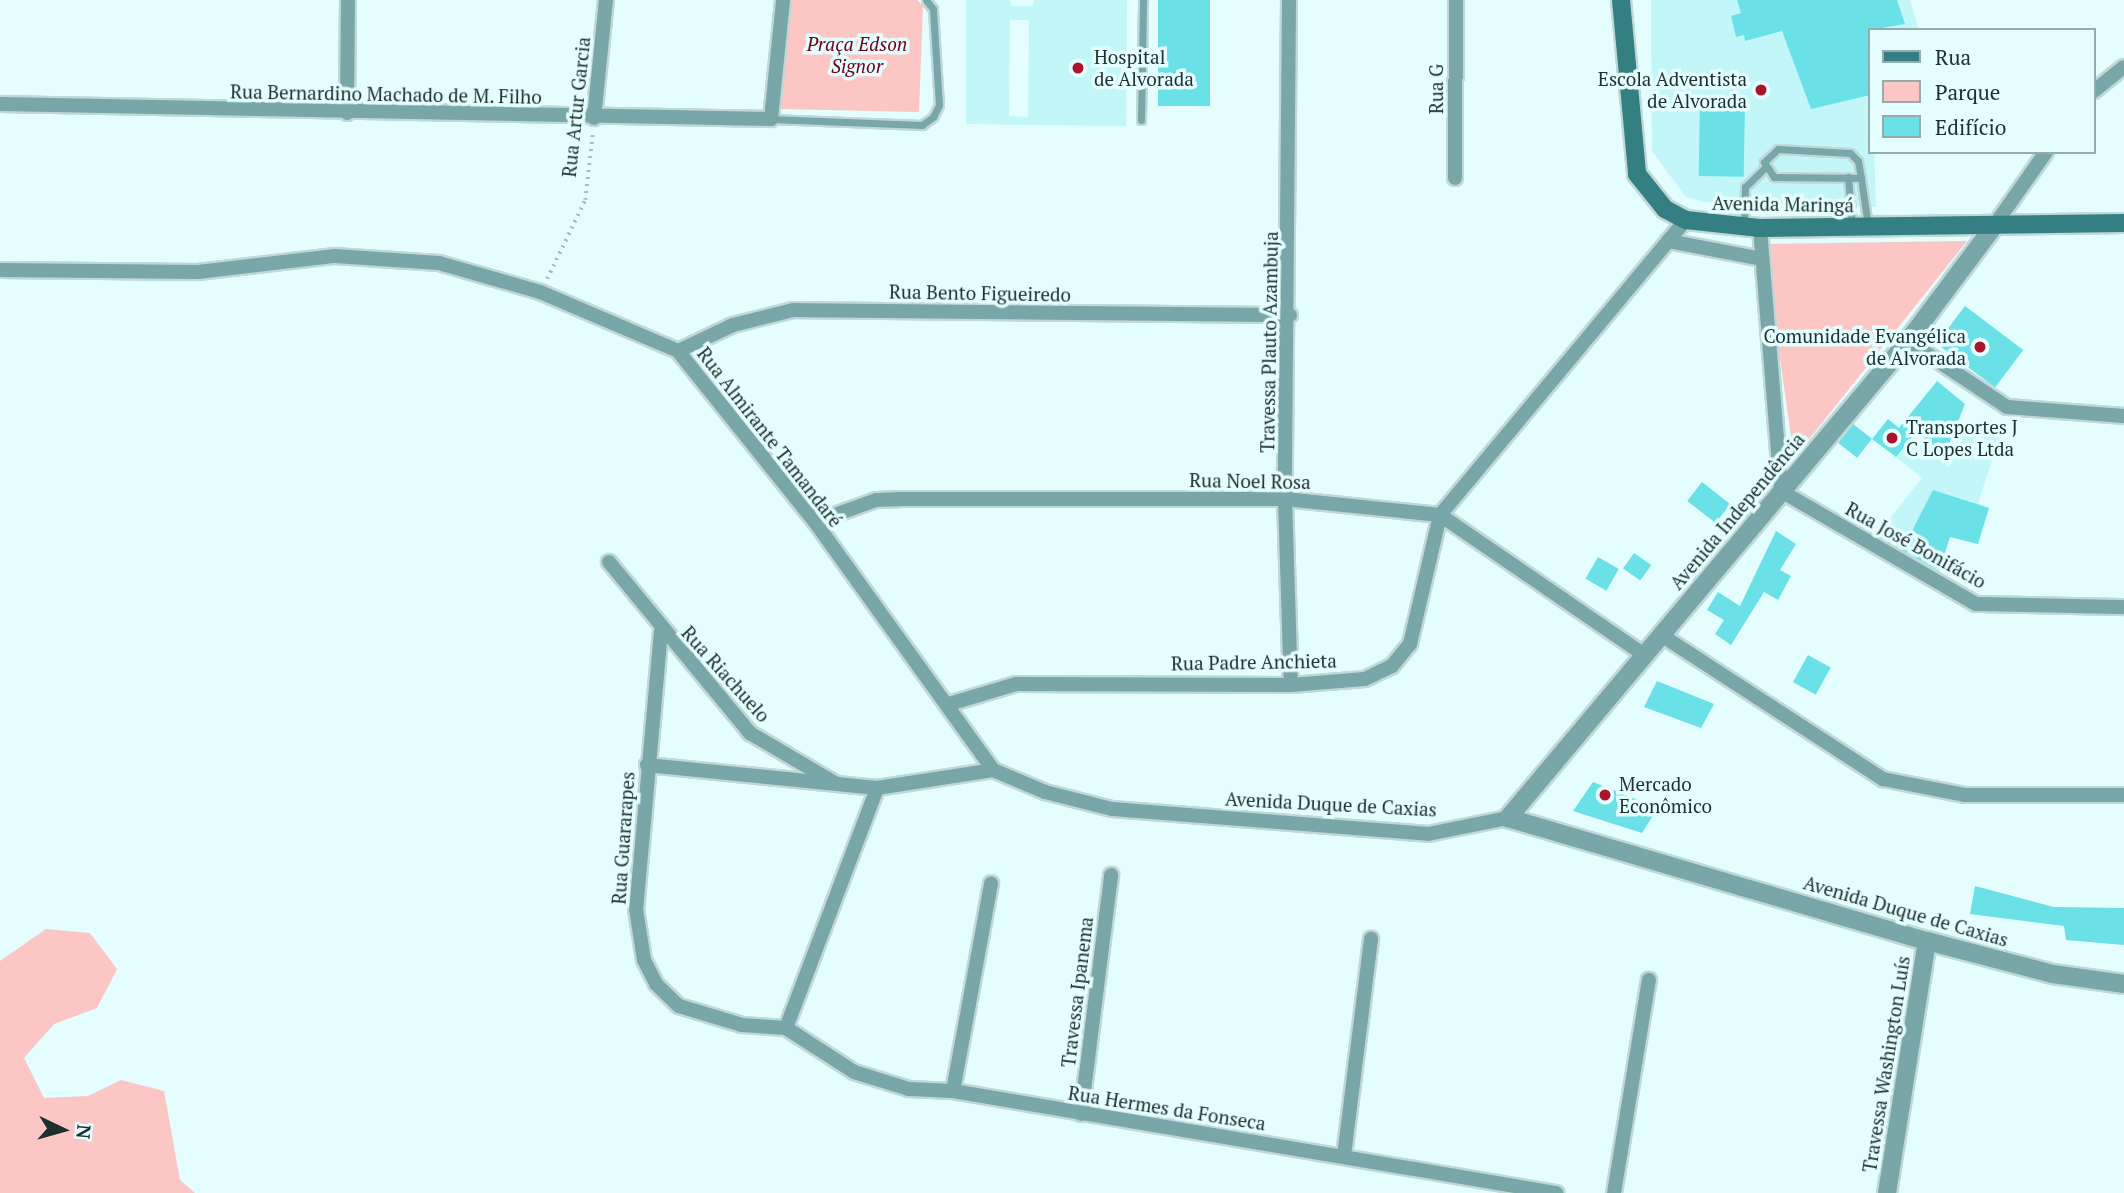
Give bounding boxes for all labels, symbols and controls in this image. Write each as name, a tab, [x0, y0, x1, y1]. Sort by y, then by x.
legend	[1868, 28, 2096, 154]
park label: Praça Edson Signor	[807, 33, 907, 77]
street label: Rua Artur Garcia	[557, 35, 595, 179]
text: Rua	[1935, 43, 1971, 71]
place label: Hospital de Alvorada	[1094, 46, 1194, 90]
marker: Hospital de Alvorada	[1068, 58, 1088, 78]
street label: Rua G	[1425, 64, 1447, 114]
place label: Escola Adventista de Alvorada	[1597, 68, 1747, 112]
text: Parque	[1935, 78, 2000, 106]
street label: Rua Bernardino Machado de M. Filho	[230, 80, 542, 108]
marker: Escola Adventista de Alvorada	[1753, 82, 1769, 98]
text: Edifício	[1935, 113, 2006, 141]
street label: Avenida Maringá	[1712, 191, 1854, 217]
street label: Travessa Plauto Azambuja	[1256, 231, 1282, 453]
street label: Rua Bento Figueiredo	[889, 280, 1071, 306]
place label: Comunidade Evangélica de Alvorada	[1764, 325, 1966, 369]
marker: Comunidade Evangélica de Alvorada	[1972, 339, 1988, 355]
street label: Rua Almirante Tamandaré	[693, 342, 847, 532]
place label: Transportes J C Lopes Ltda	[1906, 416, 2018, 460]
street label: Avenida Independência	[1665, 428, 1809, 594]
marker: Transportes J C Lopes Ltda	[1884, 430, 1900, 446]
street label: Rua Noel Rosa	[1189, 469, 1311, 493]
street label: Rua José Bonifácio	[1842, 497, 1990, 593]
street label: Rua Riachuelo	[677, 621, 775, 727]
street label: Rua Padre Anchieta	[1171, 649, 1337, 675]
street label: Rua Guararapes	[607, 771, 639, 905]
place label: Mercado Econômico	[1619, 773, 1712, 817]
street label: Avenida Duque de Caxias	[1225, 787, 1437, 821]
marker: Mercado Econômico	[1597, 787, 1613, 803]
street label: Avenida Duque de Caxias	[1801, 871, 2011, 951]
street label: Travessa Ipanema	[1056, 915, 1098, 1069]
street label: Travessa Washington Luís	[1858, 954, 1914, 1174]
street label: Rua Hermes da Fonseca	[1067, 1081, 1267, 1135]
north arrow	[28, 1095, 98, 1165]
text: N	[71, 1124, 97, 1140]

